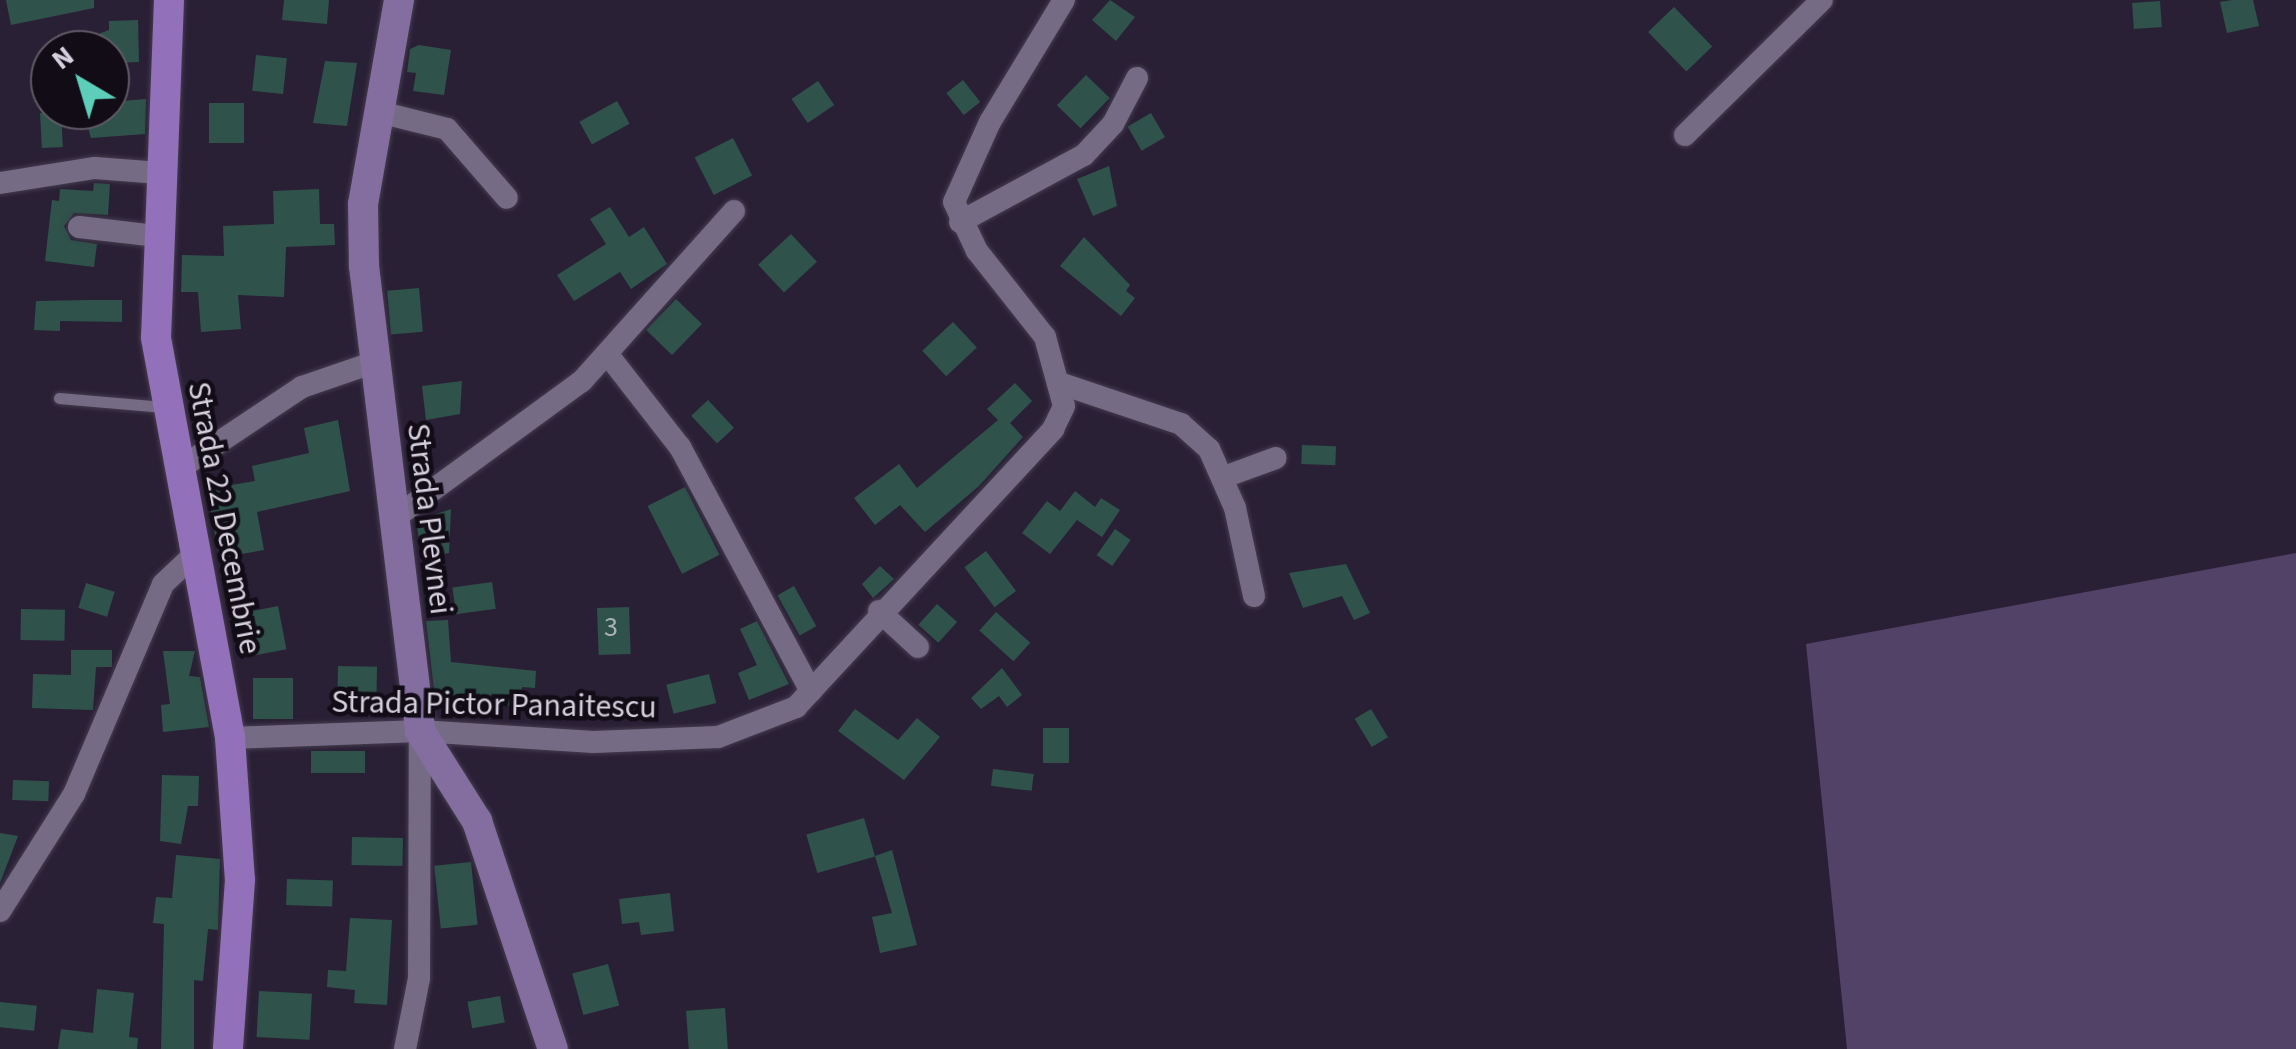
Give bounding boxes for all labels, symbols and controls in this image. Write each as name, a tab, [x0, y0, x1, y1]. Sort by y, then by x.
north arrow	[30, 30, 130, 130]
text: N	[43, 36, 82, 79]
street label: Strada 22 Decembrie	[179, 379, 269, 657]
street label: Strada Plevnei	[398, 421, 460, 617]
house number: 3	[604, 610, 618, 644]
street label: Strada Pictor Panaitescu	[331, 683, 657, 727]

